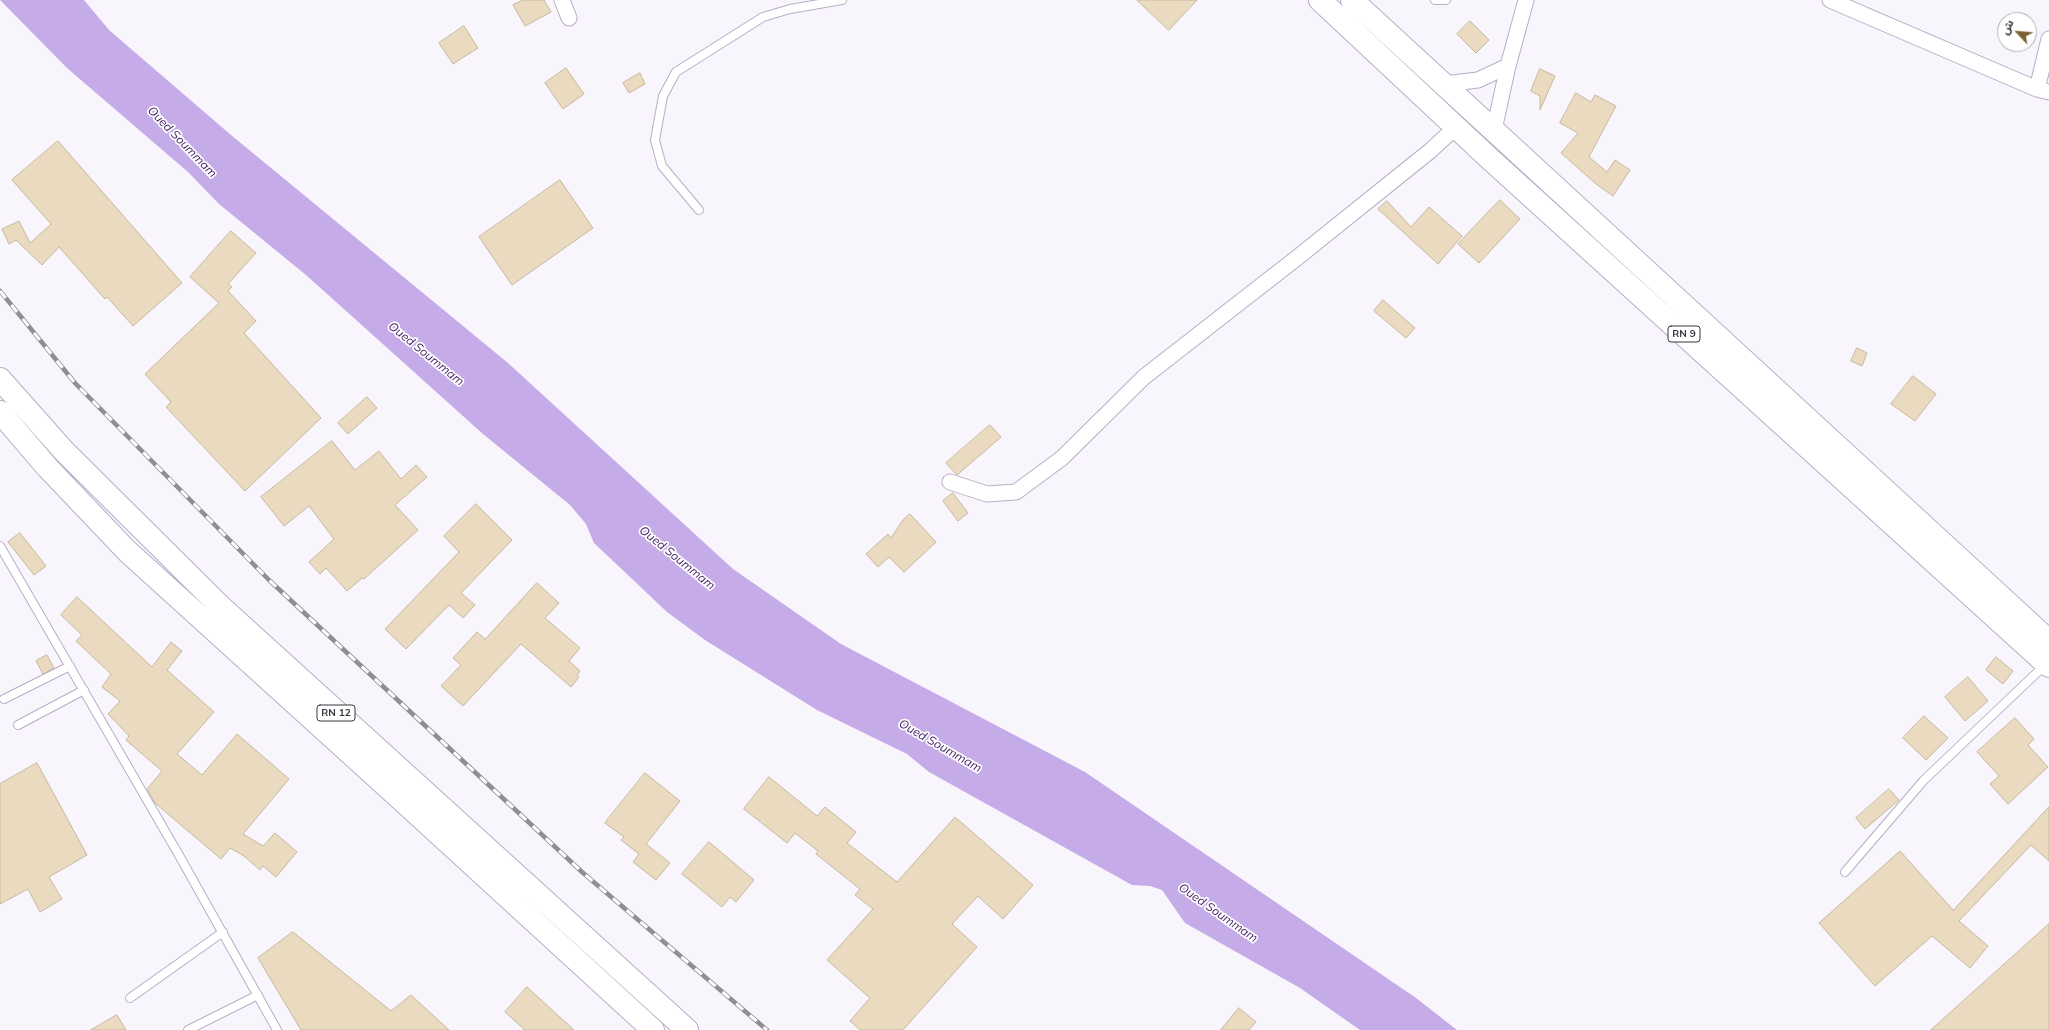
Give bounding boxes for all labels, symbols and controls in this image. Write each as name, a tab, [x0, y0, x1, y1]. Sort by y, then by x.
north arrow	[1997, 12, 2037, 52]
text: ش	[1998, 17, 2017, 37]
water label: Oued Soummam	[144, 104, 220, 180]
water label: Oued Soummam	[385, 319, 467, 389]
road number: RN 9	[1668, 326, 1700, 342]
water label: Oued Soummam	[636, 523, 718, 593]
road number: RN 12	[317, 705, 355, 721]
water label: Oued Soummam	[896, 716, 984, 776]
water label: Oued Soummam	[1176, 880, 1260, 946]

